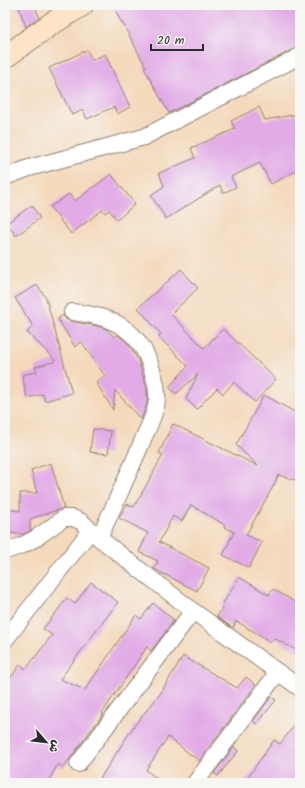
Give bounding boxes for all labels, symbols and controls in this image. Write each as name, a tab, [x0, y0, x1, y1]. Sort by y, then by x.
scale bar	[151, 26, 203, 52]
text: 20 m	[157, 31, 185, 50]
north arrow	[26, 722, 66, 762]
text: ش	[43, 737, 65, 756]

